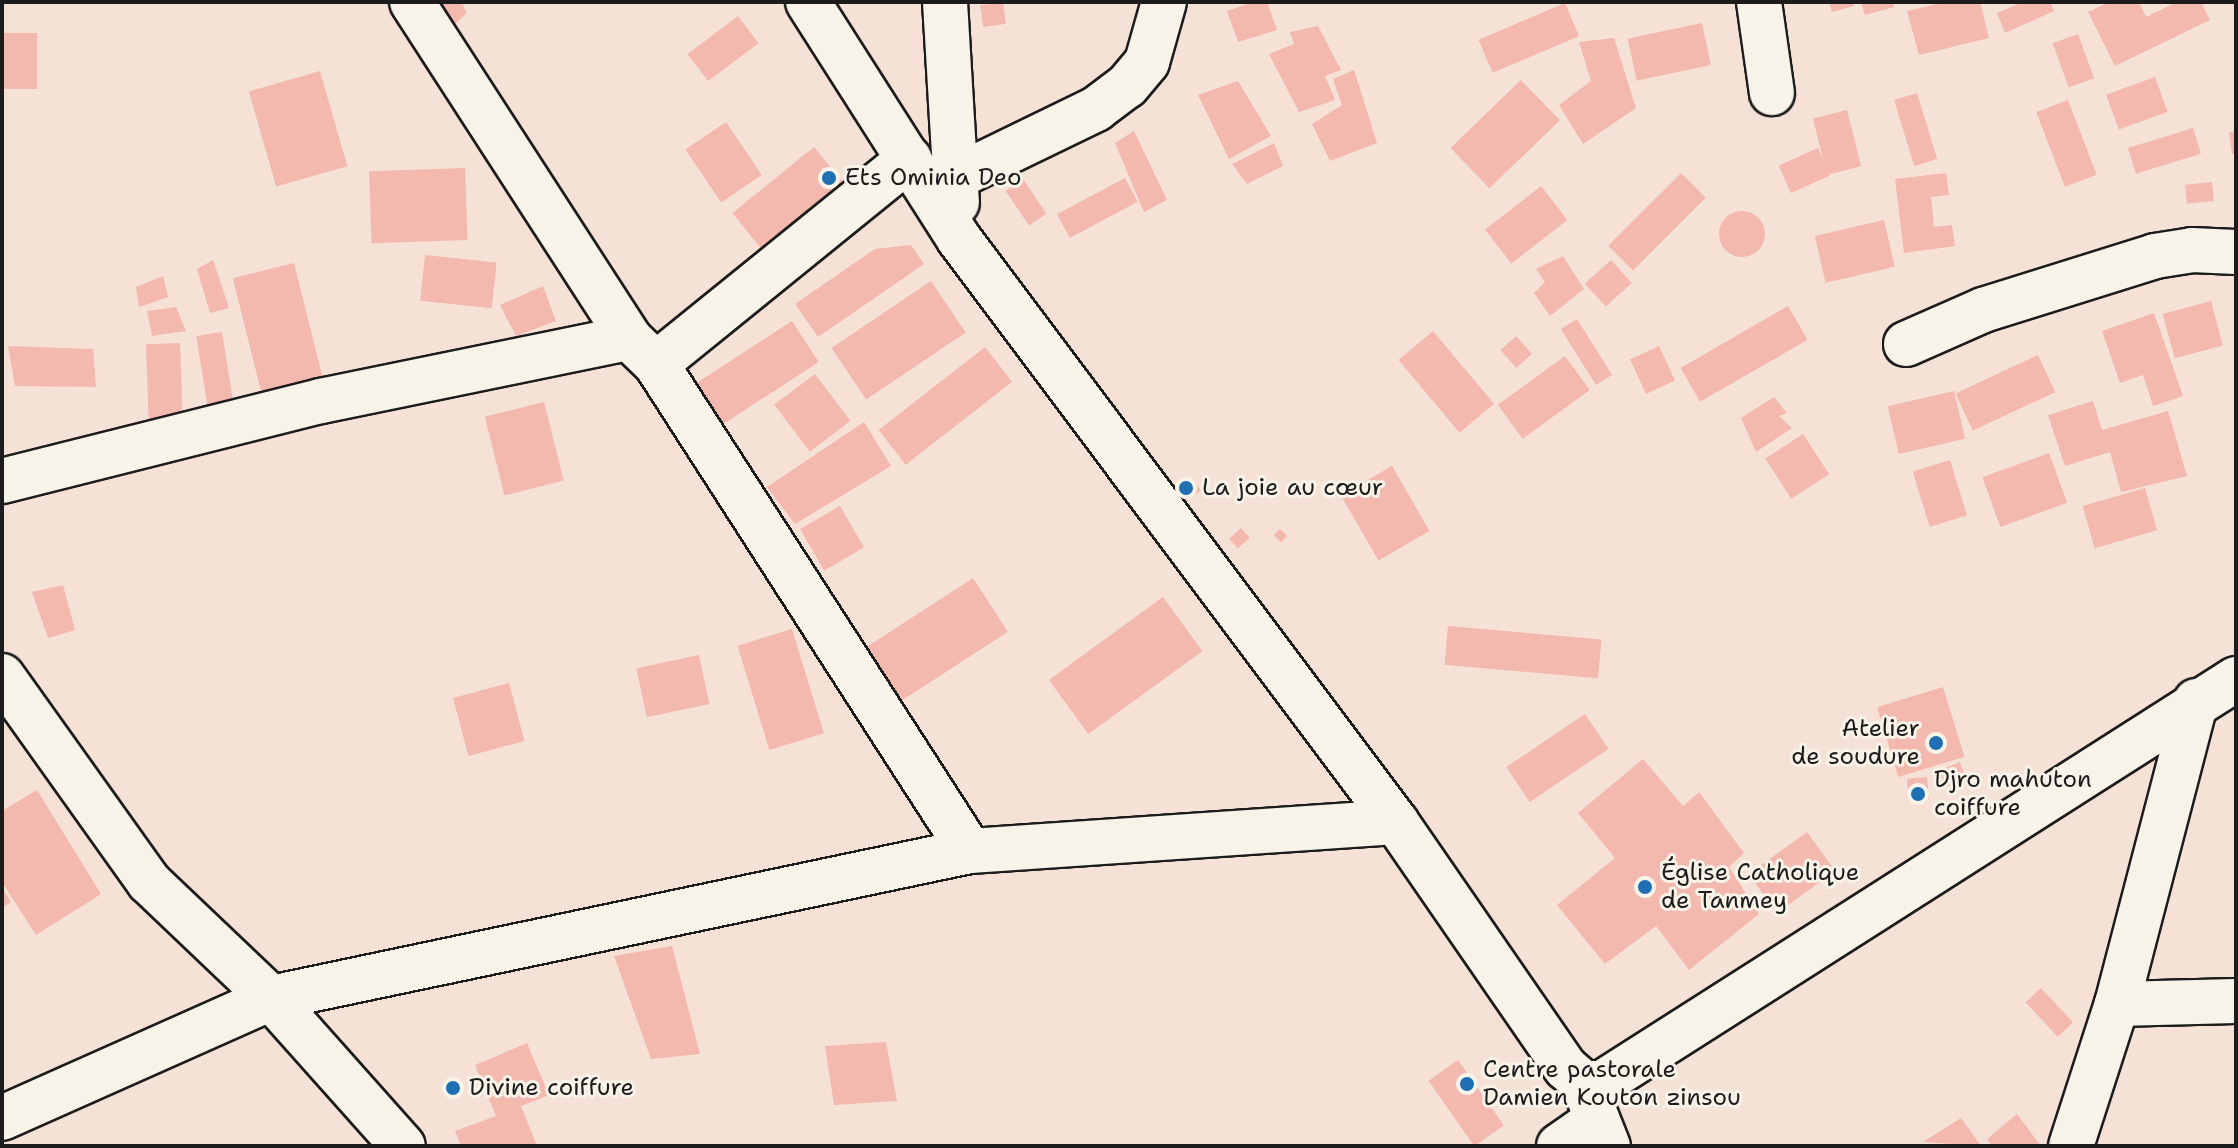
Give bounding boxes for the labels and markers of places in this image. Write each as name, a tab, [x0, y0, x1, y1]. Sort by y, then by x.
place label: Ets Ominia Deo	[845, 164, 1022, 192]
marker: Ets Ominia Deo	[820, 169, 838, 187]
place label: La joie au cœur	[1202, 474, 1383, 502]
marker: La joie au cœur	[1177, 479, 1195, 497]
place label: Atelier de soudure	[1791, 715, 1920, 771]
marker: Atelier de soudure	[1927, 734, 1945, 752]
place label: Djro mahuton coiffure	[1934, 766, 2092, 822]
marker: Djro mahuton coiffure	[1909, 785, 1927, 803]
place label: Église Catholique de Tanmey	[1661, 859, 1859, 915]
marker: Église Catholique de Tanmey	[1636, 878, 1654, 896]
place label: Centre pastorale Damien Kouton zinsou	[1483, 1056, 1741, 1112]
place label: Divine coiffure	[469, 1074, 634, 1102]
marker: Centre pastorale Damien Kouton zinsou	[1458, 1075, 1476, 1093]
marker: Divine coiffure	[444, 1079, 462, 1097]

